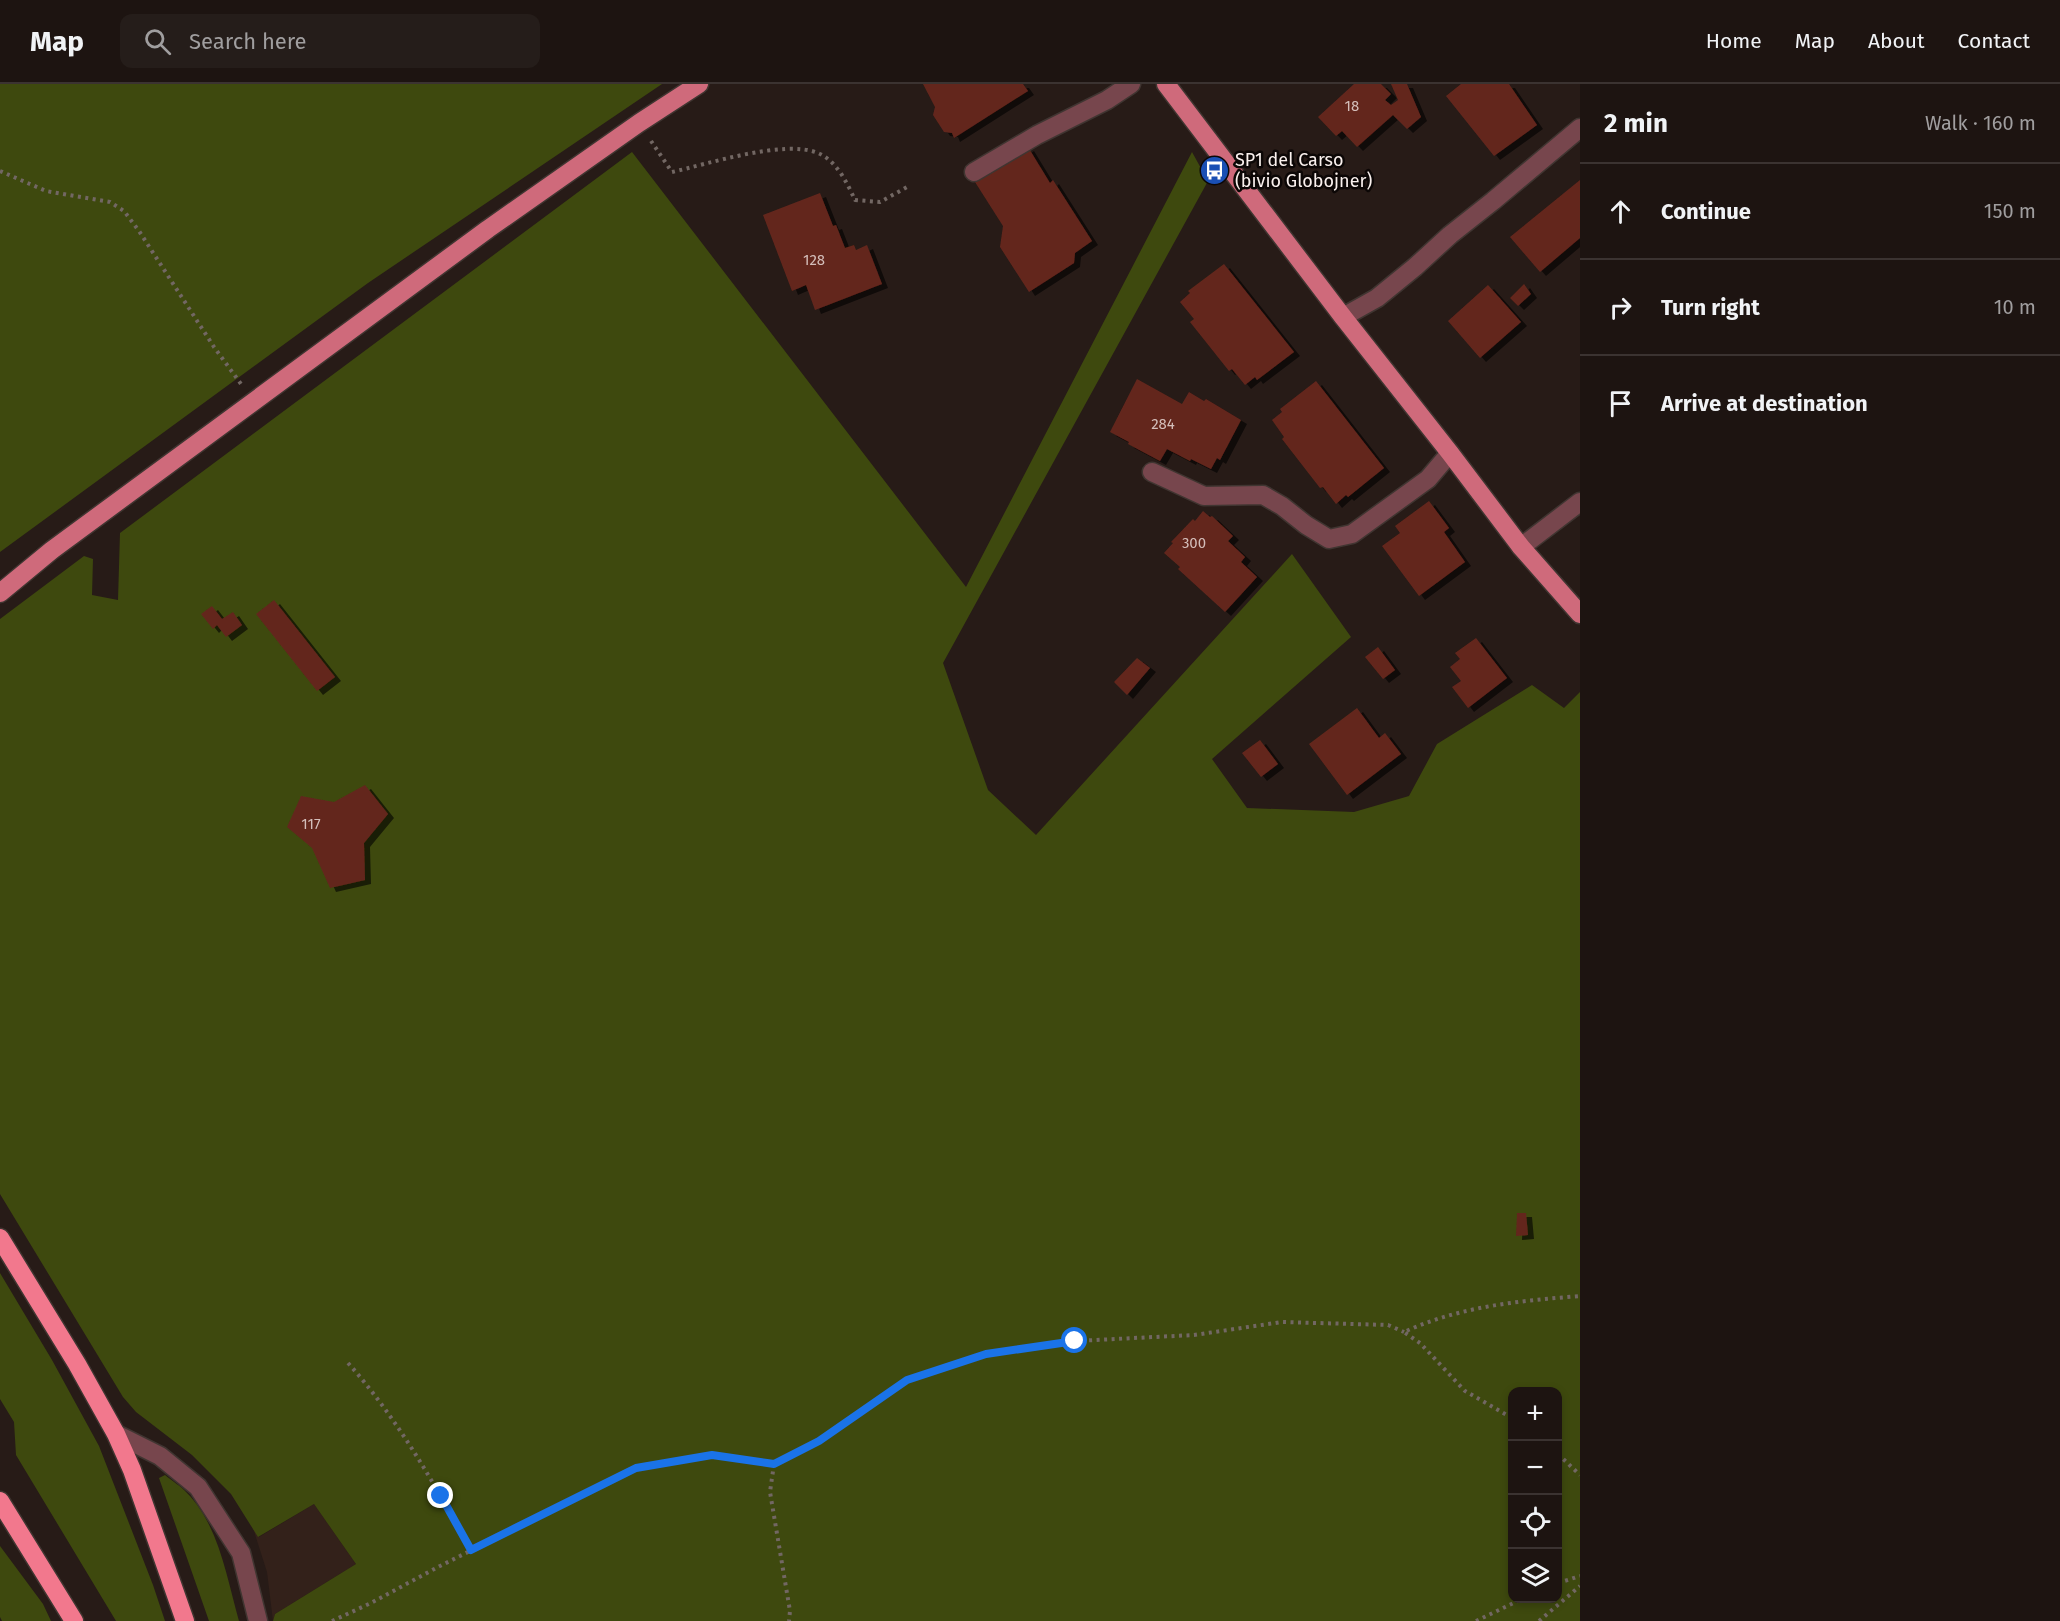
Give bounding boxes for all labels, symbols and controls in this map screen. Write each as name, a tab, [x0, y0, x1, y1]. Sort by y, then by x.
search box	[120, 14, 540, 68]
text: Map	[30, 25, 84, 58]
icon: search	[141, 25, 174, 58]
text: Search here	[189, 28, 307, 55]
text: Home	[1706, 28, 1762, 54]
text: Map	[1795, 28, 1835, 54]
text: About	[1868, 28, 1925, 54]
text: Contact	[1958, 28, 2030, 54]
house number: 18	[1345, 97, 1359, 115]
text: 2 min	[1604, 108, 1668, 139]
text: Walk · 160 m	[1925, 111, 2036, 135]
place label: SP1 del Carso (bivio Globojner)	[1235, 149, 1372, 192]
bus stop icon: SP1 del Carso (bivio Globojner)	[1198, 154, 1230, 186]
icon: ahead	[1604, 195, 1637, 228]
text: Continue	[1661, 198, 1751, 225]
text: 150 m	[1984, 199, 2036, 223]
house number: 128	[803, 251, 825, 269]
icon: right	[1604, 291, 1637, 324]
text: Turn right	[1661, 294, 1760, 321]
text: 10 m	[1994, 295, 2036, 319]
icon: arrive	[1604, 387, 1637, 420]
text: Arrive at destination	[1661, 390, 1868, 417]
house number: 284	[1151, 415, 1175, 433]
house number: 300	[1182, 534, 1206, 552]
house number: 117	[301, 815, 321, 833]
route start	[1061, 1327, 1087, 1353]
map controls	[1508, 1387, 1562, 1603]
button: +	[1508, 1387, 1562, 1441]
button: −	[1508, 1441, 1562, 1495]
route end	[427, 1482, 453, 1508]
button: locate	[1508, 1495, 1562, 1549]
button: layers	[1508, 1549, 1562, 1603]

